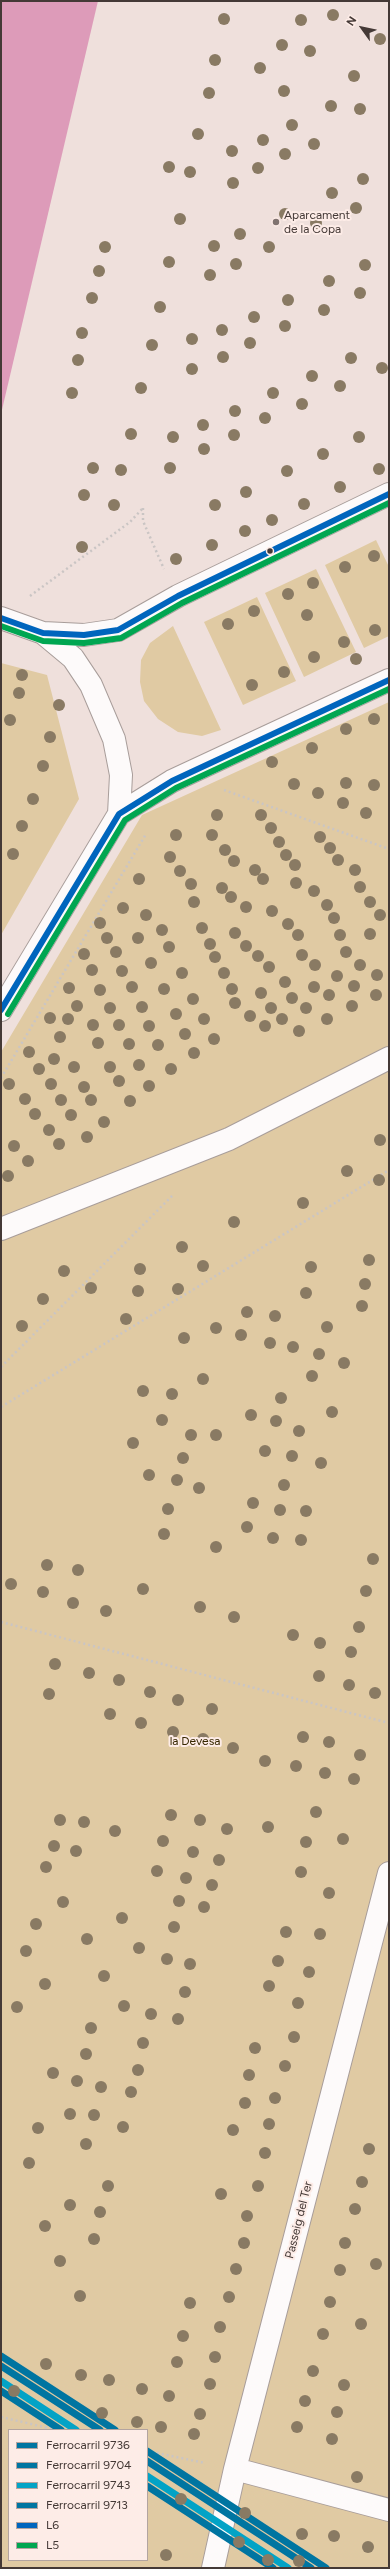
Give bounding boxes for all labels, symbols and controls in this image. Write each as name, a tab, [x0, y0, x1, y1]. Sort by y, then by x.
north arrow	[342, 8, 382, 48]
text: N	[344, 14, 359, 28]
place label: Aparcament de la Copa	[284, 208, 350, 236]
marker: Aparcament de la Copa	[271, 217, 281, 227]
unlabelled marker	[265, 546, 275, 556]
park label: la Devesa	[170, 1734, 220, 1748]
street label: Passeig del Ter	[282, 2180, 316, 2260]
legend	[8, 2429, 148, 2561]
text: Ferrocarril 9736	[46, 2438, 130, 2452]
text: Ferrocarril 9704	[46, 2458, 132, 2472]
text: Ferrocarril 9743	[46, 2478, 130, 2492]
text: Ferrocarril 9713	[46, 2498, 128, 2512]
text: L6	[46, 2518, 59, 2532]
text: L5	[46, 2538, 59, 2552]

